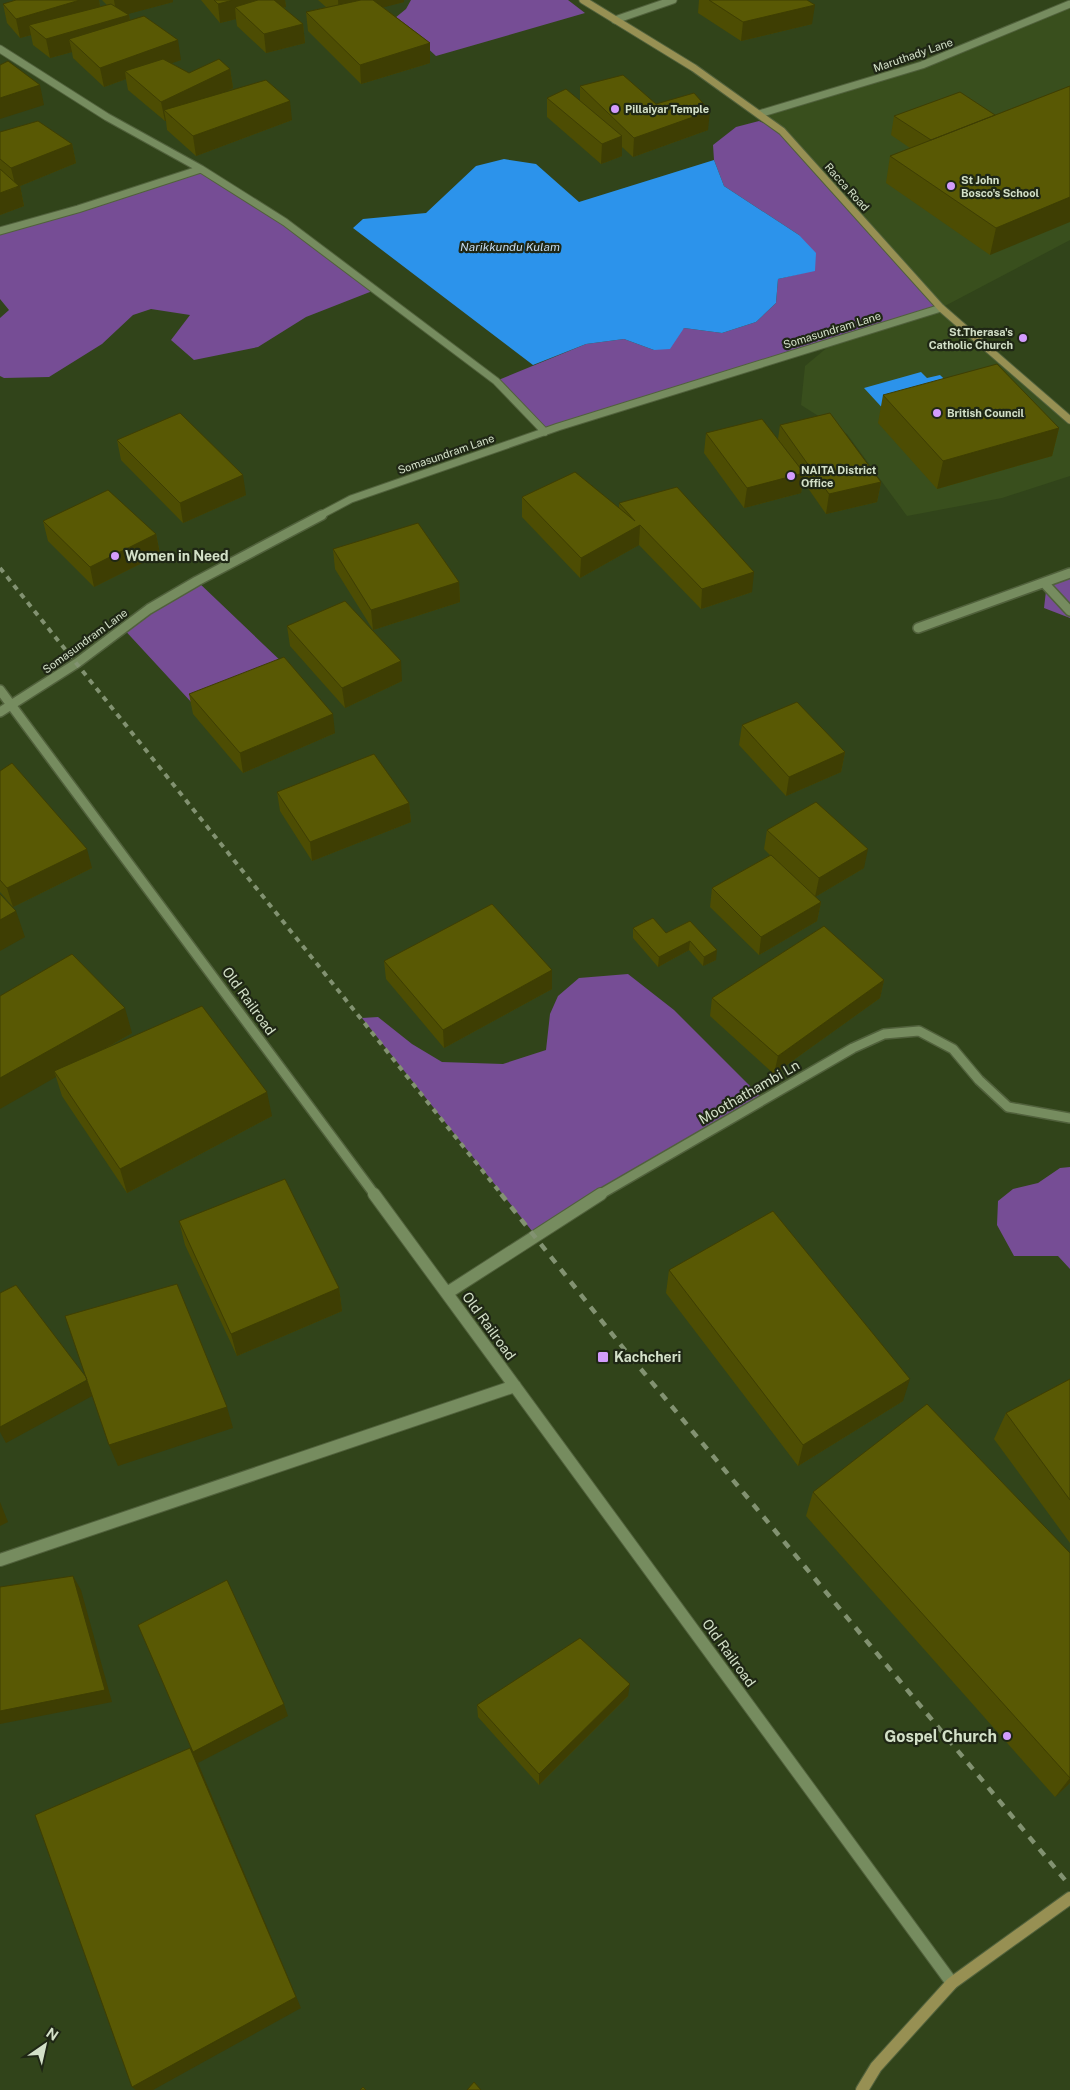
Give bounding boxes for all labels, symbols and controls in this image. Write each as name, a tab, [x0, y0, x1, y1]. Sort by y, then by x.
street label: Maruthady Lane	[872, 36, 954, 74]
marker: Pillaiyar Temple	[609, 103, 621, 115]
place label: Pillaiyar Temple	[625, 103, 709, 115]
street label: Racca Road	[822, 161, 872, 213]
place label: St John Bosco's School	[961, 174, 1039, 199]
marker: St John Bosco's School	[945, 180, 957, 192]
water label: Narikkundu Kulam	[460, 240, 560, 254]
street label: Somasundram Lane	[782, 309, 882, 351]
place label: St.Therasa's Catholic Church	[929, 326, 1013, 351]
marker: St.Therasa's Catholic Church	[1017, 332, 1029, 344]
marker: British Council	[931, 407, 943, 419]
place label: British Council	[947, 407, 1025, 419]
street label: Somasundram Lane	[396, 432, 496, 476]
place label: NAITA District Office	[801, 464, 877, 489]
marker: NAITA District Office	[785, 470, 797, 482]
place label: Women in Need	[125, 548, 229, 564]
marker: Women in Need	[109, 550, 121, 562]
street label: Somasundram Lane	[40, 606, 130, 676]
street label: Old Railroad	[219, 964, 279, 1038]
street label: Moothathambi Ln	[696, 1057, 802, 1127]
street label: Old Railroad	[459, 1289, 519, 1363]
place label: Kachcheri	[614, 1349, 681, 1365]
marker: Kachcheri	[596, 1350, 610, 1364]
street label: Old Railroad	[699, 1616, 759, 1690]
place label: Gospel Church	[884, 1727, 997, 1746]
marker: Gospel Church	[1001, 1730, 1013, 1742]
north arrow	[20, 2020, 70, 2070]
text: N	[43, 2025, 61, 2044]

